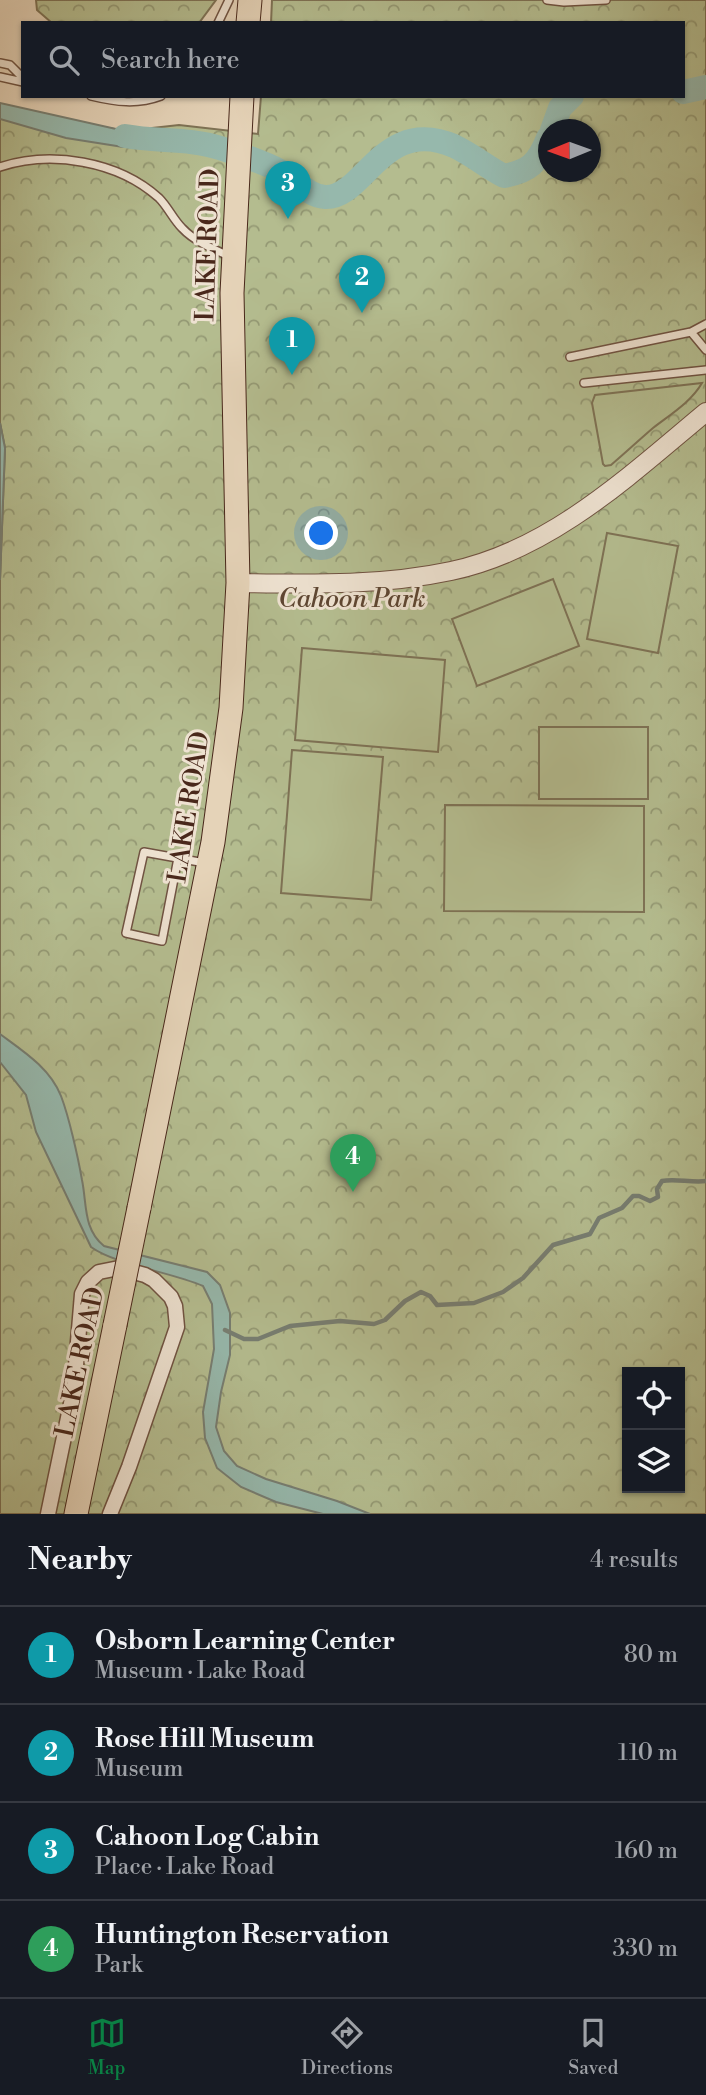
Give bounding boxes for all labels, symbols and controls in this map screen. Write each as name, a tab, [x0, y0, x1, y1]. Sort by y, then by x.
search box	[21, 21, 685, 98]
icon: search	[45, 41, 83, 79]
text: Search here	[101, 44, 240, 76]
north arrow	[538, 119, 601, 182]
pin: 3	[265, 161, 311, 219]
street label: LAKE ROAD	[189, 168, 227, 322]
pin: 2	[339, 255, 385, 313]
pin: 1	[269, 317, 315, 375]
your location	[304, 516, 338, 550]
park label: Cahoon Park	[278, 583, 426, 615]
street label: LAKE ROAD	[161, 729, 217, 885]
pin: 4	[330, 1134, 376, 1192]
street label: LAKE ROAD	[48, 1284, 112, 1440]
map controls	[622, 1367, 685, 1493]
button: locate	[622, 1367, 685, 1430]
button: layers	[622, 1430, 685, 1493]
text: Nearby	[28, 1541, 132, 1579]
text: 4 results	[590, 1546, 678, 1574]
text: Osborn Learning Center	[95, 1625, 395, 1657]
text: 1	[45, 1641, 57, 1669]
text: 80 m	[624, 1641, 678, 1669]
text: Museum · Lake Road	[95, 1657, 305, 1685]
text: Rose Hill Museum	[95, 1723, 314, 1755]
text: 2	[44, 1739, 58, 1767]
text: 110 m	[618, 1739, 678, 1767]
text: Museum	[95, 1755, 183, 1783]
text: Cahoon Log Cabin	[95, 1821, 319, 1853]
text: 3	[44, 1837, 58, 1865]
text: 160 m	[615, 1837, 678, 1865]
text: Place · Lake Road	[95, 1853, 274, 1881]
text: Huntington Reservation	[95, 1919, 389, 1951]
text: 4	[43, 1935, 59, 1963]
text: 330 m	[612, 1935, 678, 1963]
text: Park	[95, 1951, 143, 1979]
tab: Map	[88, 2014, 126, 2080]
tab: Directions	[301, 2014, 393, 2080]
tab: Saved	[568, 2014, 618, 2080]

